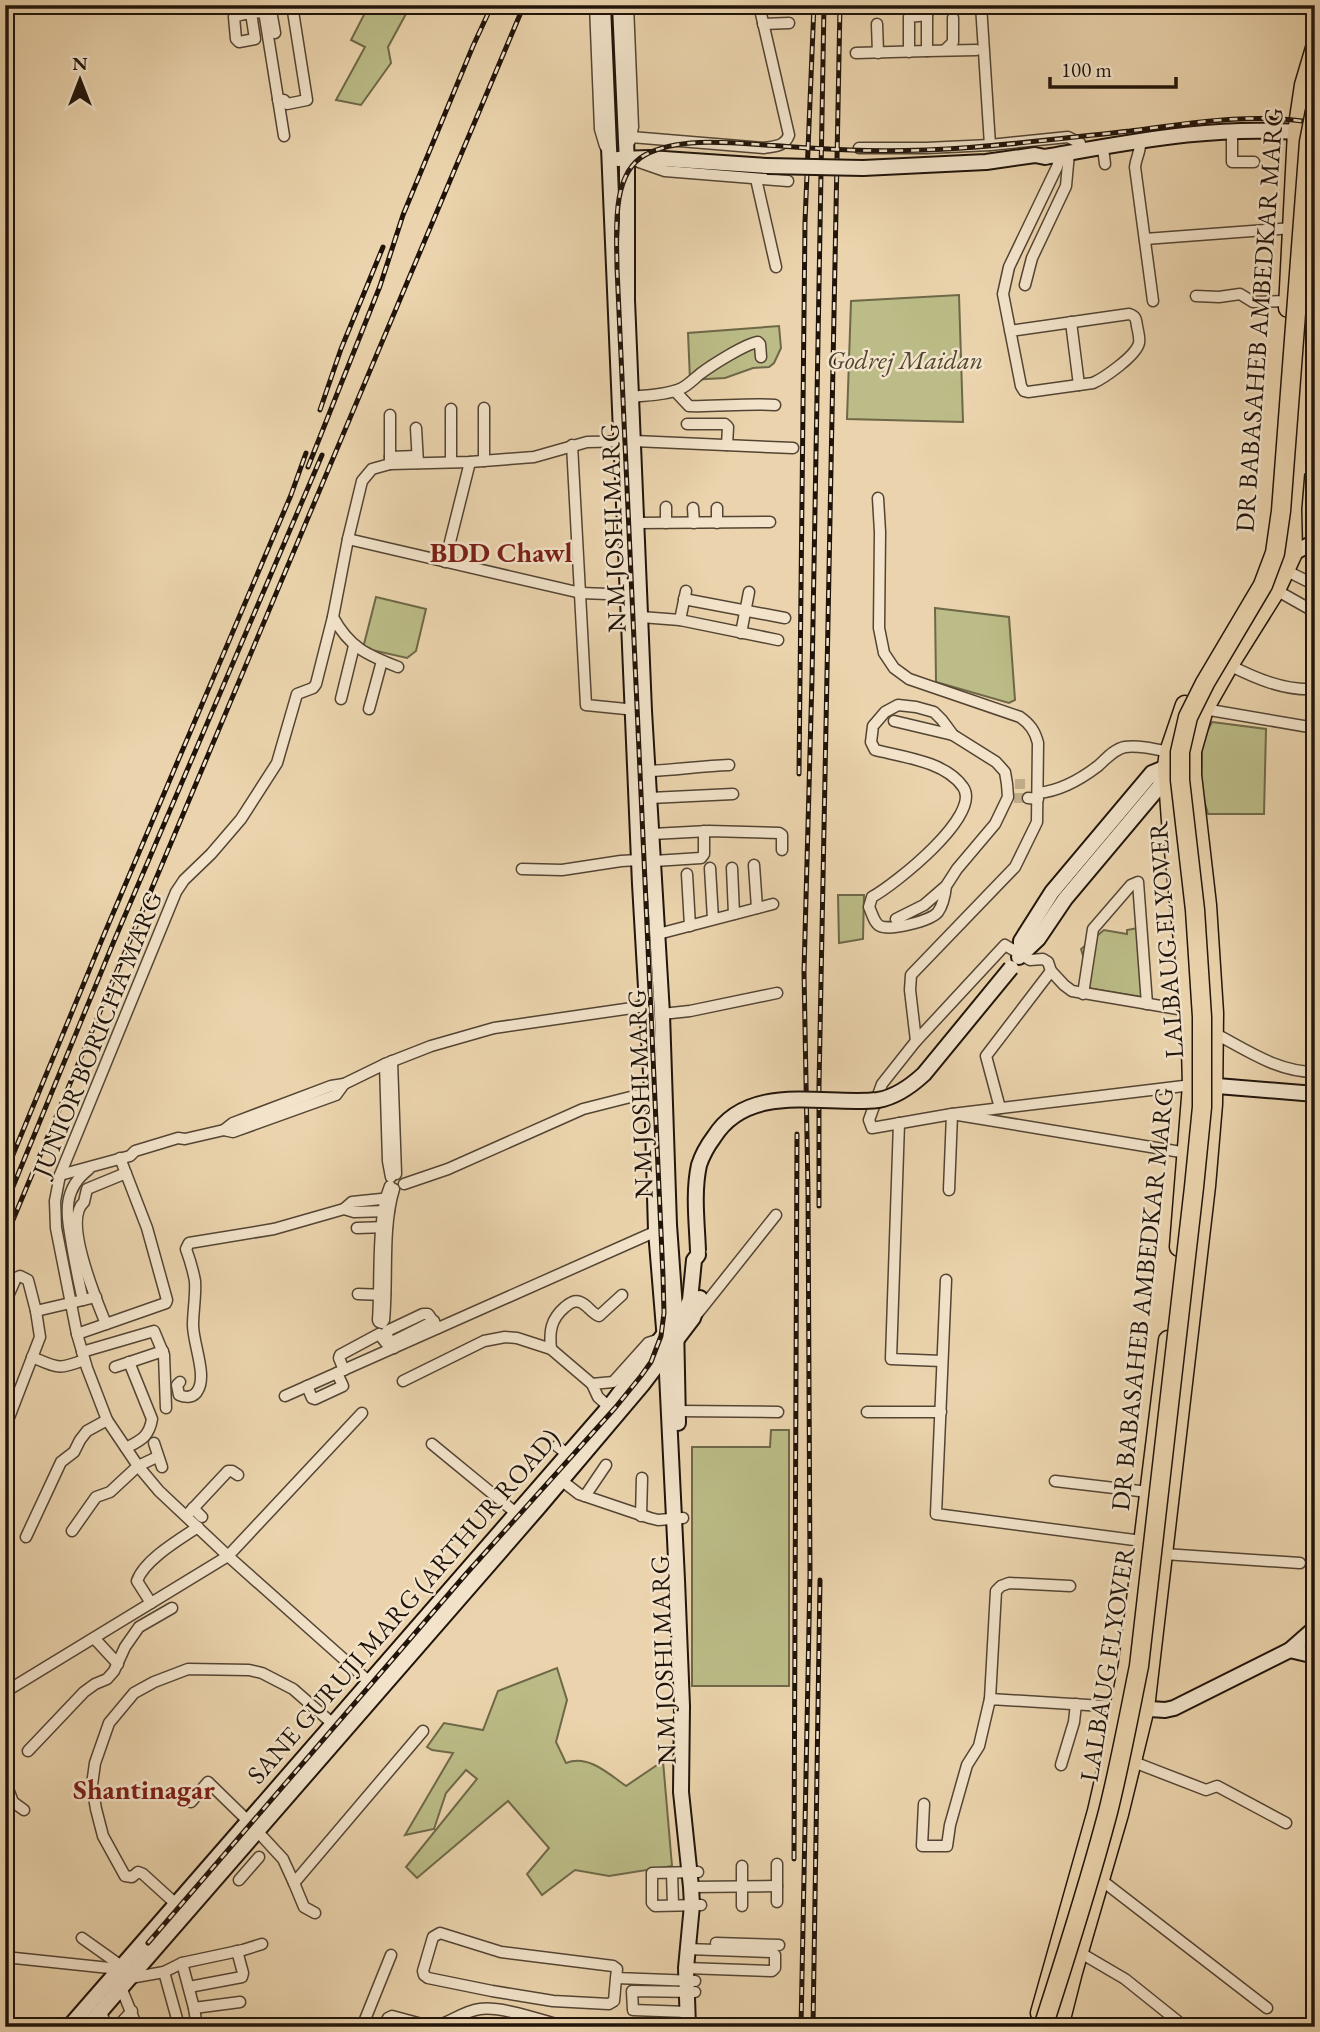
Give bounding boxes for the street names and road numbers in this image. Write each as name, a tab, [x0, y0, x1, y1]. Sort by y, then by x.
street label: DR BABASAHEB AMBEDKAR MARG	[1227, 107, 1291, 533]
street label: N M JOSHI MARG	[592, 423, 634, 633]
street label: LALBAUG FLYOVER	[1141, 820, 1191, 1060]
street label: JUNIOR BORICHA MARG	[23, 886, 170, 1184]
street label: N M JOSHI MARG	[619, 989, 661, 1199]
street label: DR BABASAHEB AMBEDKAR MARG	[1103, 1086, 1181, 1512]
street label: SANE GURUJI MARG (ARTHUR ROAD)	[239, 1421, 567, 1791]
street label: LALBAUG FLYOVER	[1072, 1544, 1142, 1784]
street label: N M JOSHI MARG	[642, 1555, 684, 1765]

